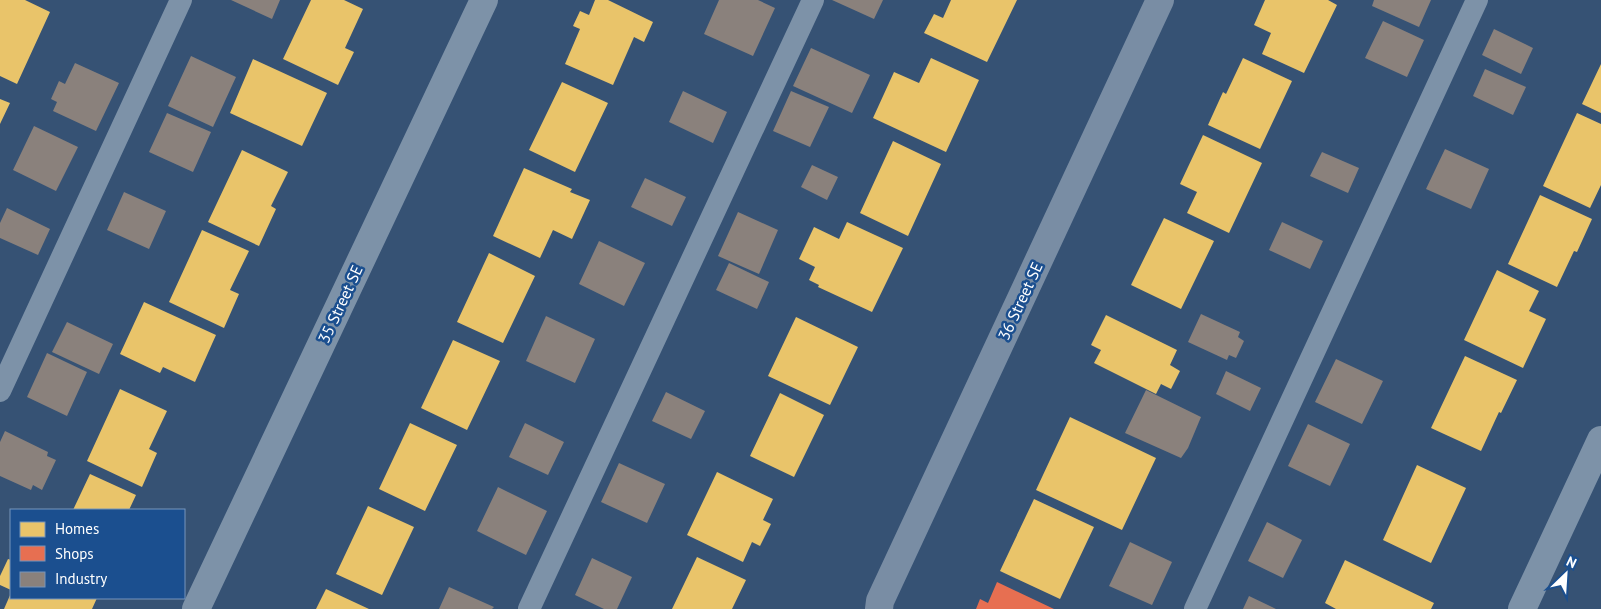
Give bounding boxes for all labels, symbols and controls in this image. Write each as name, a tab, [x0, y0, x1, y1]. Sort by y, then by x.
street label: 36 Street SE	[993, 259, 1047, 343]
street label: 35 Street SE	[313, 262, 367, 346]
legend	[10, 509, 185, 599]
text: Homes	[55, 519, 99, 538]
text: Shops	[55, 544, 94, 563]
north arrow	[1541, 549, 1591, 599]
text: N	[1564, 552, 1579, 572]
text: Industry	[55, 569, 107, 588]

